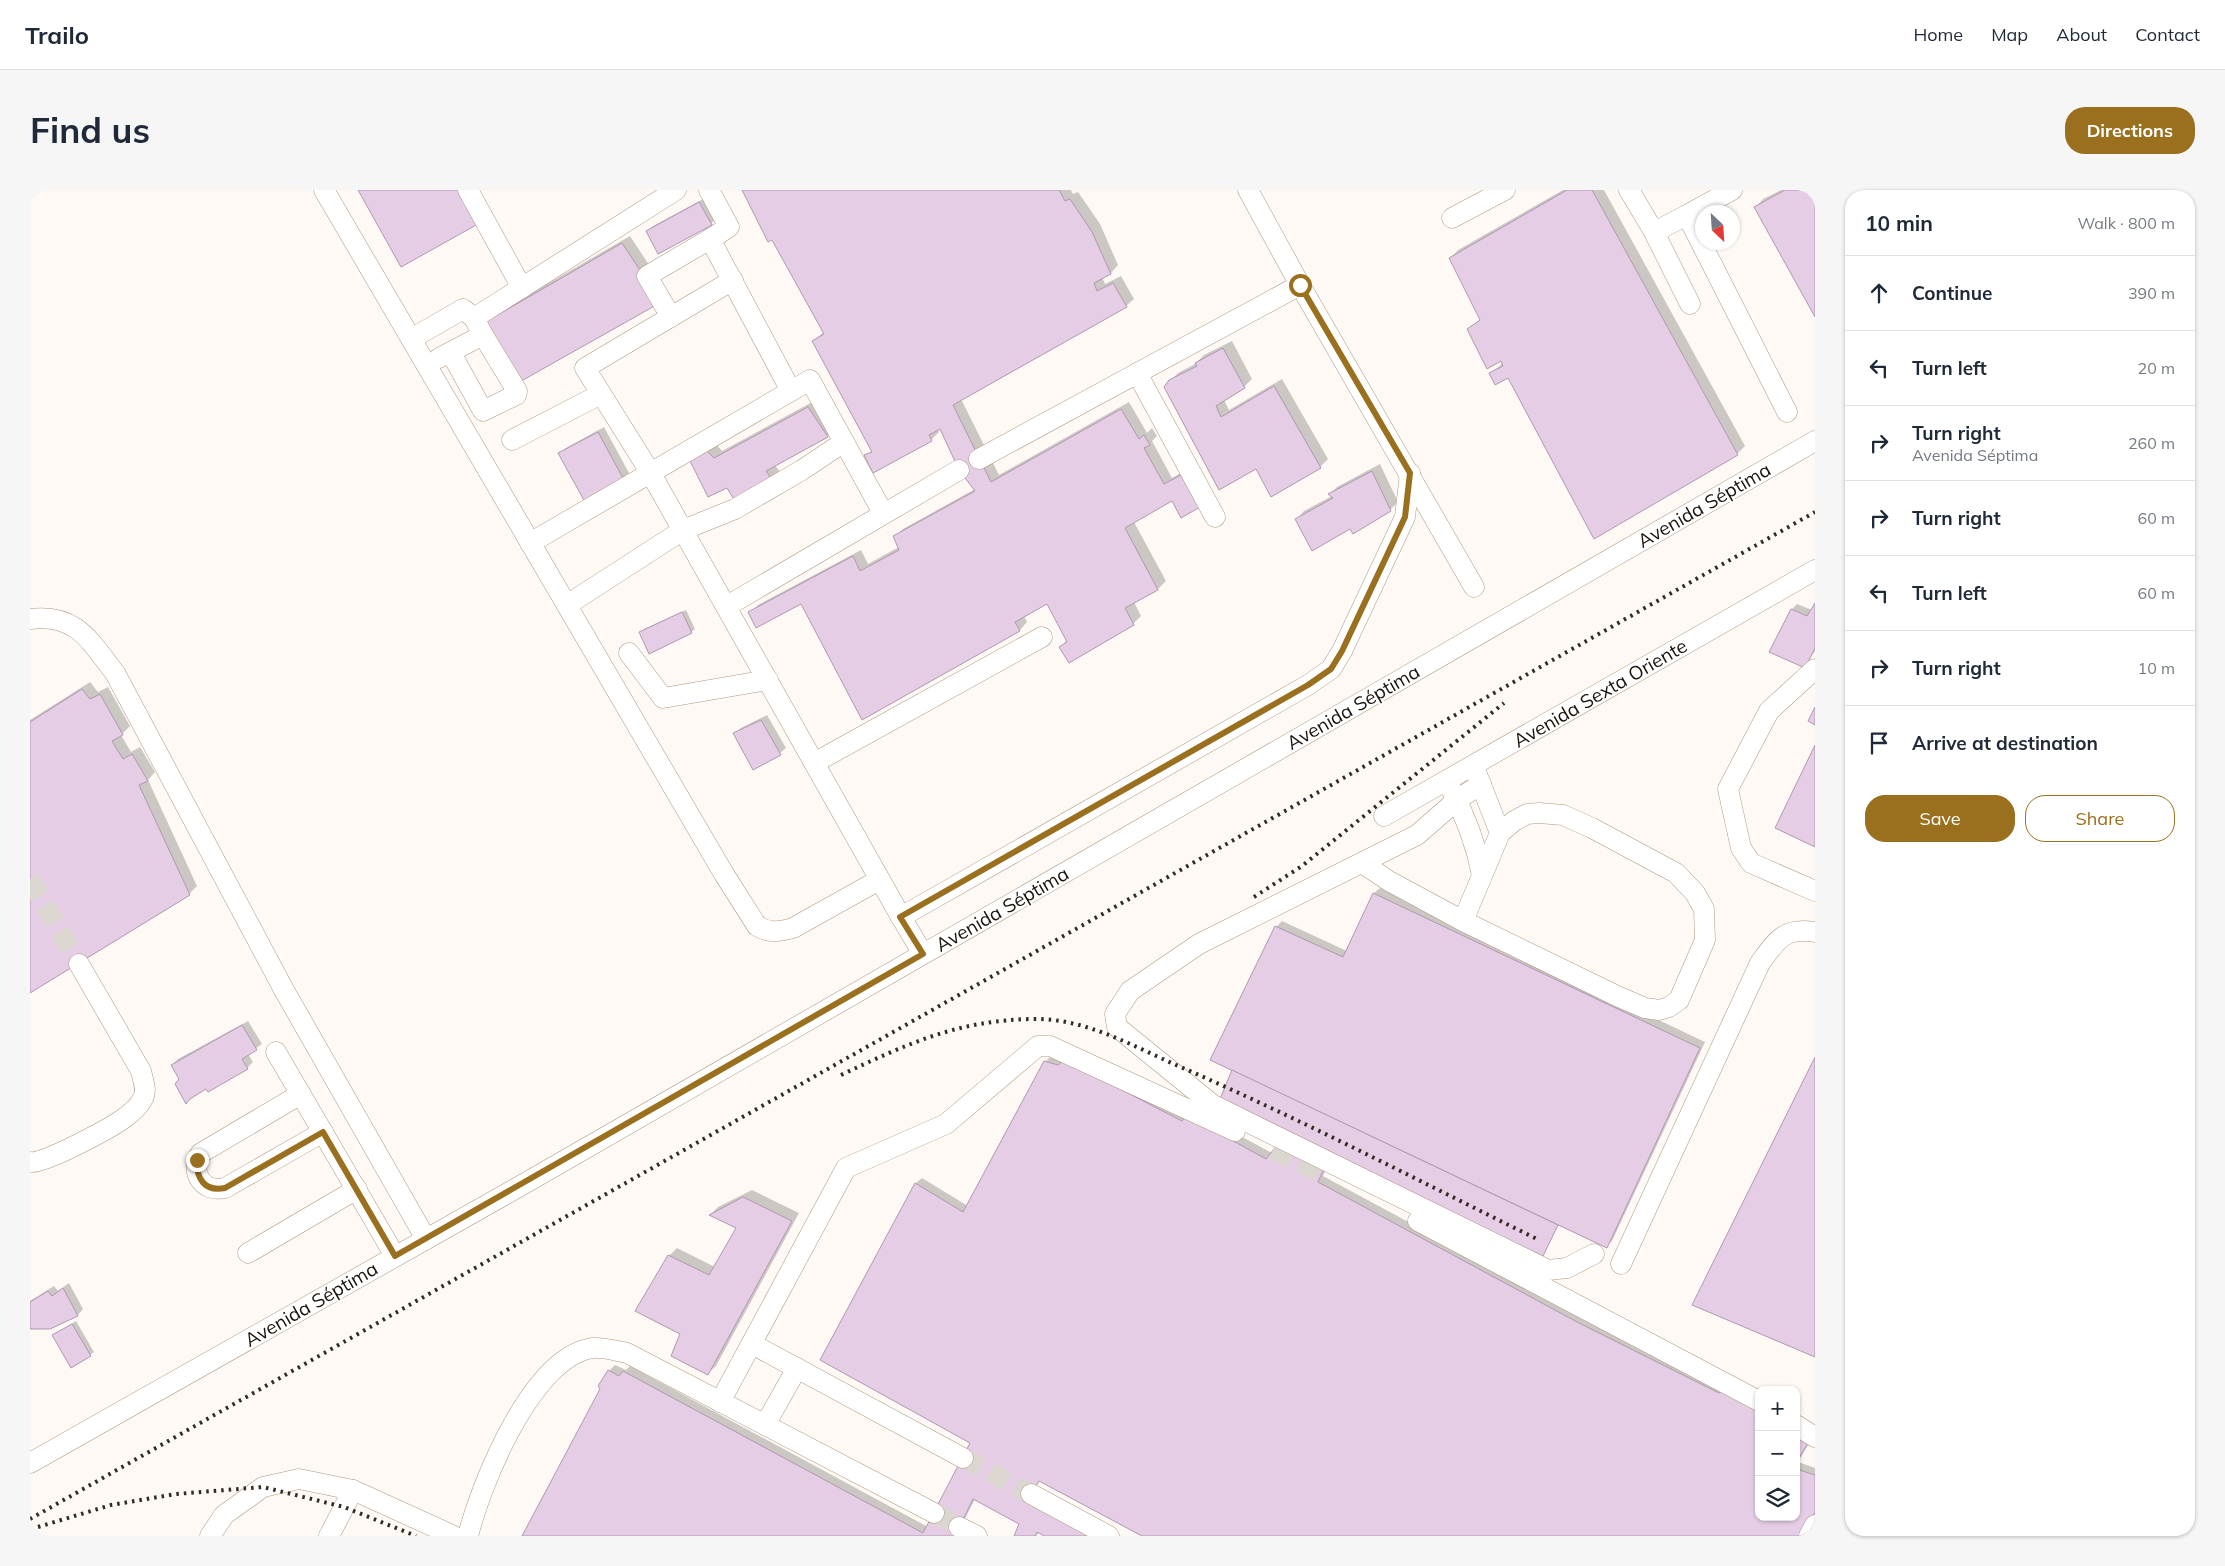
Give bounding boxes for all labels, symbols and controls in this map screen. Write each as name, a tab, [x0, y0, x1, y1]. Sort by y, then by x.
text: Trailo	[25, 20, 89, 50]
text: Home	[1913, 23, 1963, 46]
text: Map	[1991, 23, 2028, 46]
text: About	[2056, 23, 2107, 46]
text: Contact	[2135, 23, 2200, 46]
button: Directions	[2065, 107, 2195, 154]
text: Find us	[30, 108, 150, 152]
north arrow	[1695, 205, 1740, 250]
text: 10 min	[1865, 210, 1933, 236]
text: Walk · 800 m	[2077, 213, 2175, 233]
route start	[1289, 274, 1312, 297]
icon: ahead	[1865, 279, 1893, 307]
text: Continue	[1912, 281, 1992, 305]
text: 390 m	[2128, 283, 2175, 303]
icon: left	[1865, 354, 1893, 382]
text: Turn left	[1912, 356, 1987, 380]
text: 20 m	[2138, 358, 2175, 378]
text: Turn right	[1912, 421, 2001, 445]
icon: right	[1865, 429, 1893, 457]
text: 260 m	[2128, 433, 2175, 453]
text: Avenida Séptima	[1912, 445, 2038, 465]
street label: Avenida Séptima	[1633, 457, 1775, 553]
icon: right	[1865, 504, 1893, 532]
text: Turn right	[1912, 506, 2001, 530]
text: 60 m	[2138, 508, 2175, 528]
icon: left	[1865, 579, 1893, 607]
text: Turn left	[1912, 581, 1987, 605]
text: 60 m	[2138, 583, 2175, 603]
street label: Avenida Sexta Oriente	[1509, 633, 1691, 753]
icon: right	[1865, 654, 1893, 682]
text: Turn right	[1912, 656, 2001, 680]
text: 10 m	[2138, 658, 2175, 678]
street label: Avenida Séptima	[1282, 659, 1424, 755]
icon: arrive	[1865, 729, 1893, 757]
text: Arrive at destination	[1912, 731, 2098, 755]
button: Save	[1865, 795, 2015, 842]
button: Share	[2025, 795, 2175, 842]
street label: Avenida Séptima	[931, 861, 1073, 957]
route end	[186, 1149, 209, 1172]
street label: Avenida Séptima	[240, 1256, 382, 1352]
map controls	[1755, 1386, 1800, 1521]
button: +	[1755, 1386, 1800, 1431]
button: −	[1755, 1431, 1800, 1476]
button: layers	[1755, 1476, 1800, 1521]

